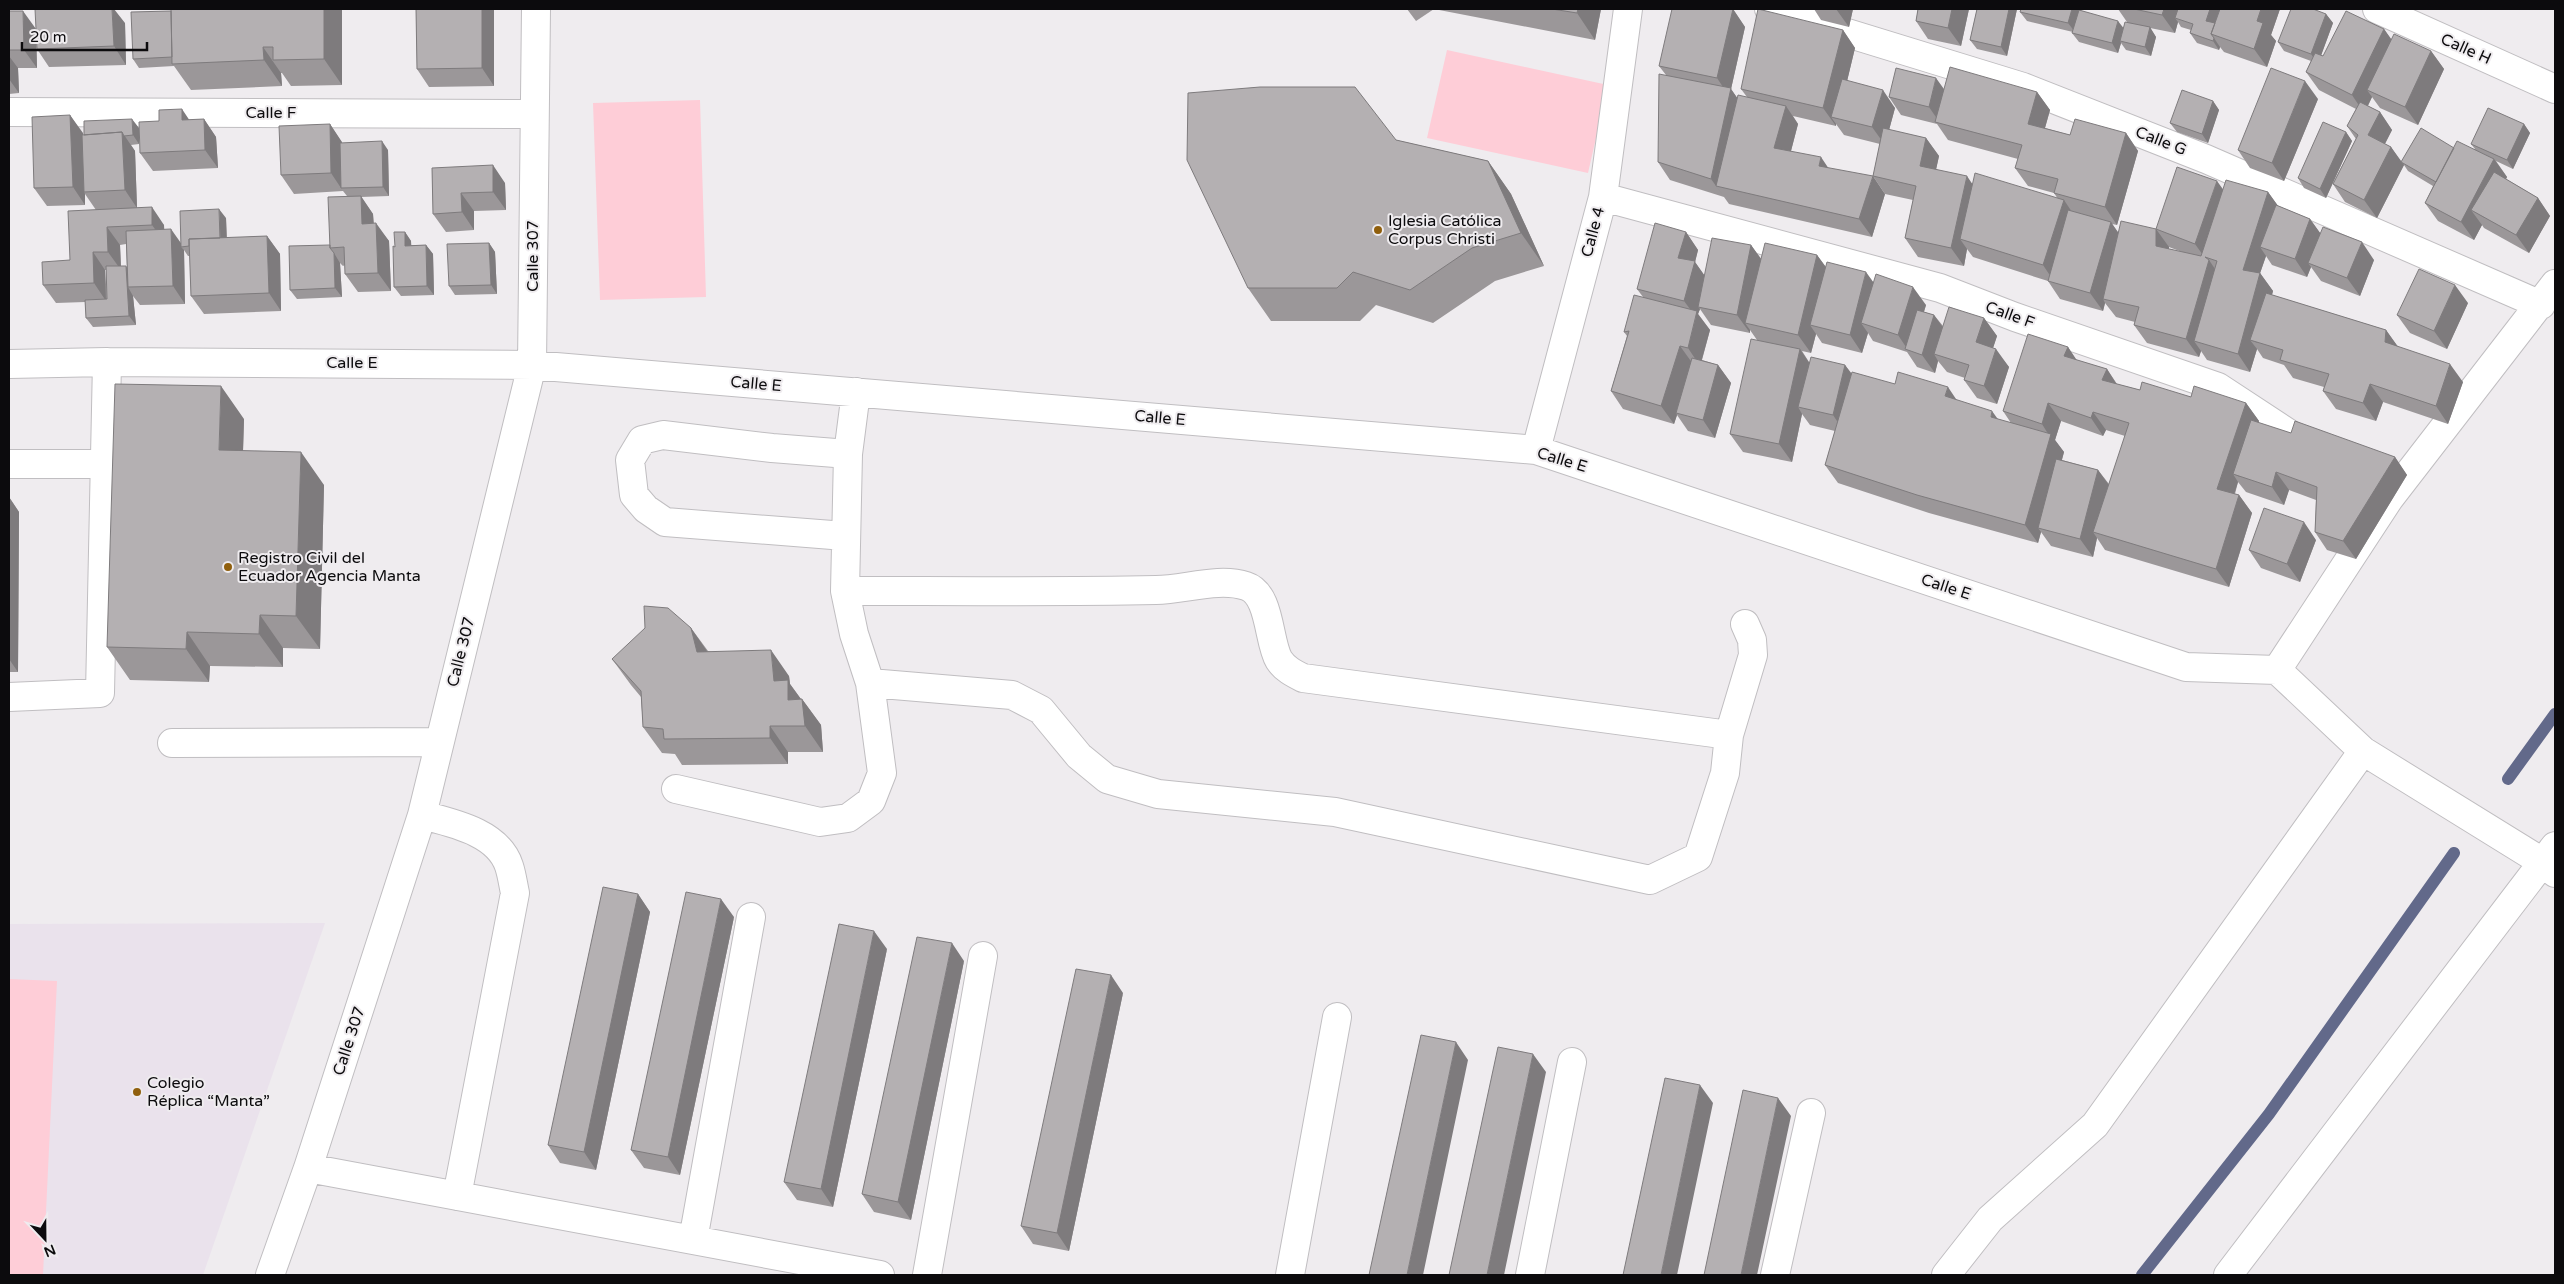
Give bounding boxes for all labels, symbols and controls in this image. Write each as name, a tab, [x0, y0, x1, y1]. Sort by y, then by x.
scale bar	[22, 20, 148, 52]
text: 20 m	[30, 28, 67, 46]
street label: Calle H	[2438, 29, 2494, 69]
street label: Calle F	[245, 103, 297, 123]
street label: Calle G	[2132, 122, 2190, 160]
street label: Calle 4	[1577, 205, 1609, 259]
place label: Iglesia Católica Corpus Christi	[1388, 211, 1501, 249]
street label: Calle 307	[523, 220, 543, 292]
marker: Iglesia Católica Corpus Christi	[1372, 224, 1384, 236]
street label: Calle F	[1983, 297, 2038, 333]
street label: Calle E	[326, 353, 378, 373]
street label: Calle E	[729, 372, 783, 396]
street label: Calle E	[1133, 406, 1187, 430]
street label: Calle E	[1534, 443, 1590, 477]
place label: Registro Civil del Ecuador Agencia Manta	[238, 548, 421, 586]
marker: Registro Civil del Ecuador Agencia Manta	[222, 561, 234, 573]
street label: Calle E	[1918, 570, 1974, 604]
street label: Calle 307	[443, 615, 479, 689]
street label: Calle 307	[328, 1004, 370, 1078]
place label: Colegio Réplica “Manta”	[147, 1073, 270, 1111]
marker: Colegio Réplica “Manta”	[131, 1086, 143, 1098]
north arrow	[20, 1214, 70, 1264]
text: N	[41, 1241, 58, 1261]

